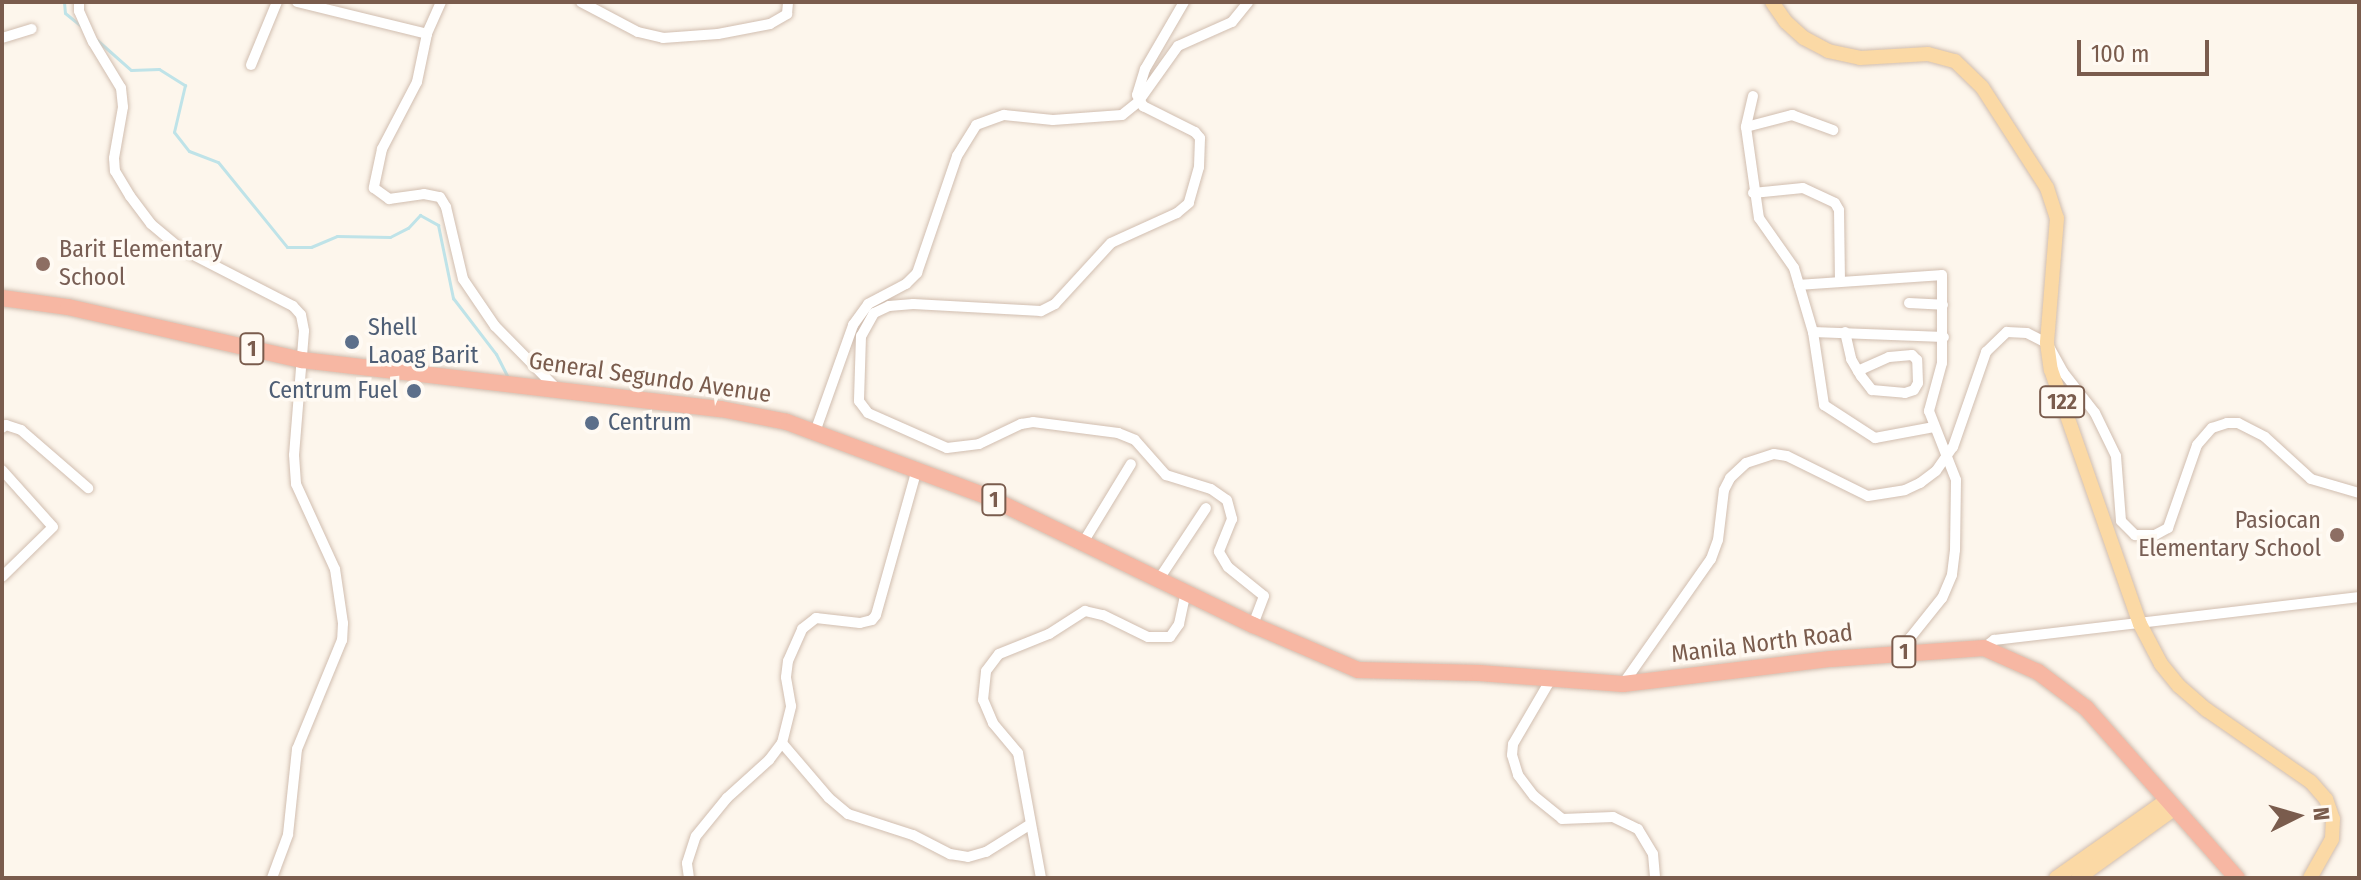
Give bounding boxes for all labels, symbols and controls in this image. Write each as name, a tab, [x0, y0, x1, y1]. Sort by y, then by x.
scale bar	[2081, 24, 2213, 74]
text: 100 m	[2091, 40, 2149, 68]
place label: Barit Elementary School	[59, 236, 222, 292]
marker: Barit Elementary School	[34, 255, 52, 273]
place label: Shell Laoag Barit	[368, 314, 478, 370]
road number: 1	[238, 331, 266, 367]
marker: Shell Laoag Barit	[343, 333, 361, 351]
street label: General Segundo Avenue	[527, 347, 773, 409]
place label: Centrum Fuel	[269, 377, 398, 405]
marker: Centrum Fuel	[405, 382, 423, 400]
road number: 122	[2038, 384, 2086, 420]
place label: Centrum	[608, 409, 691, 437]
marker: Centrum	[583, 414, 601, 432]
road number: 1	[980, 482, 1008, 518]
place label: Pasiocan Elementary School	[2138, 507, 2321, 563]
marker: Pasiocan Elementary School	[2328, 526, 2346, 544]
street label: Manila North Road	[1670, 619, 1854, 669]
road number: 1	[1890, 634, 1918, 670]
north arrow	[2257, 776, 2337, 856]
text: N	[2307, 806, 2335, 822]

